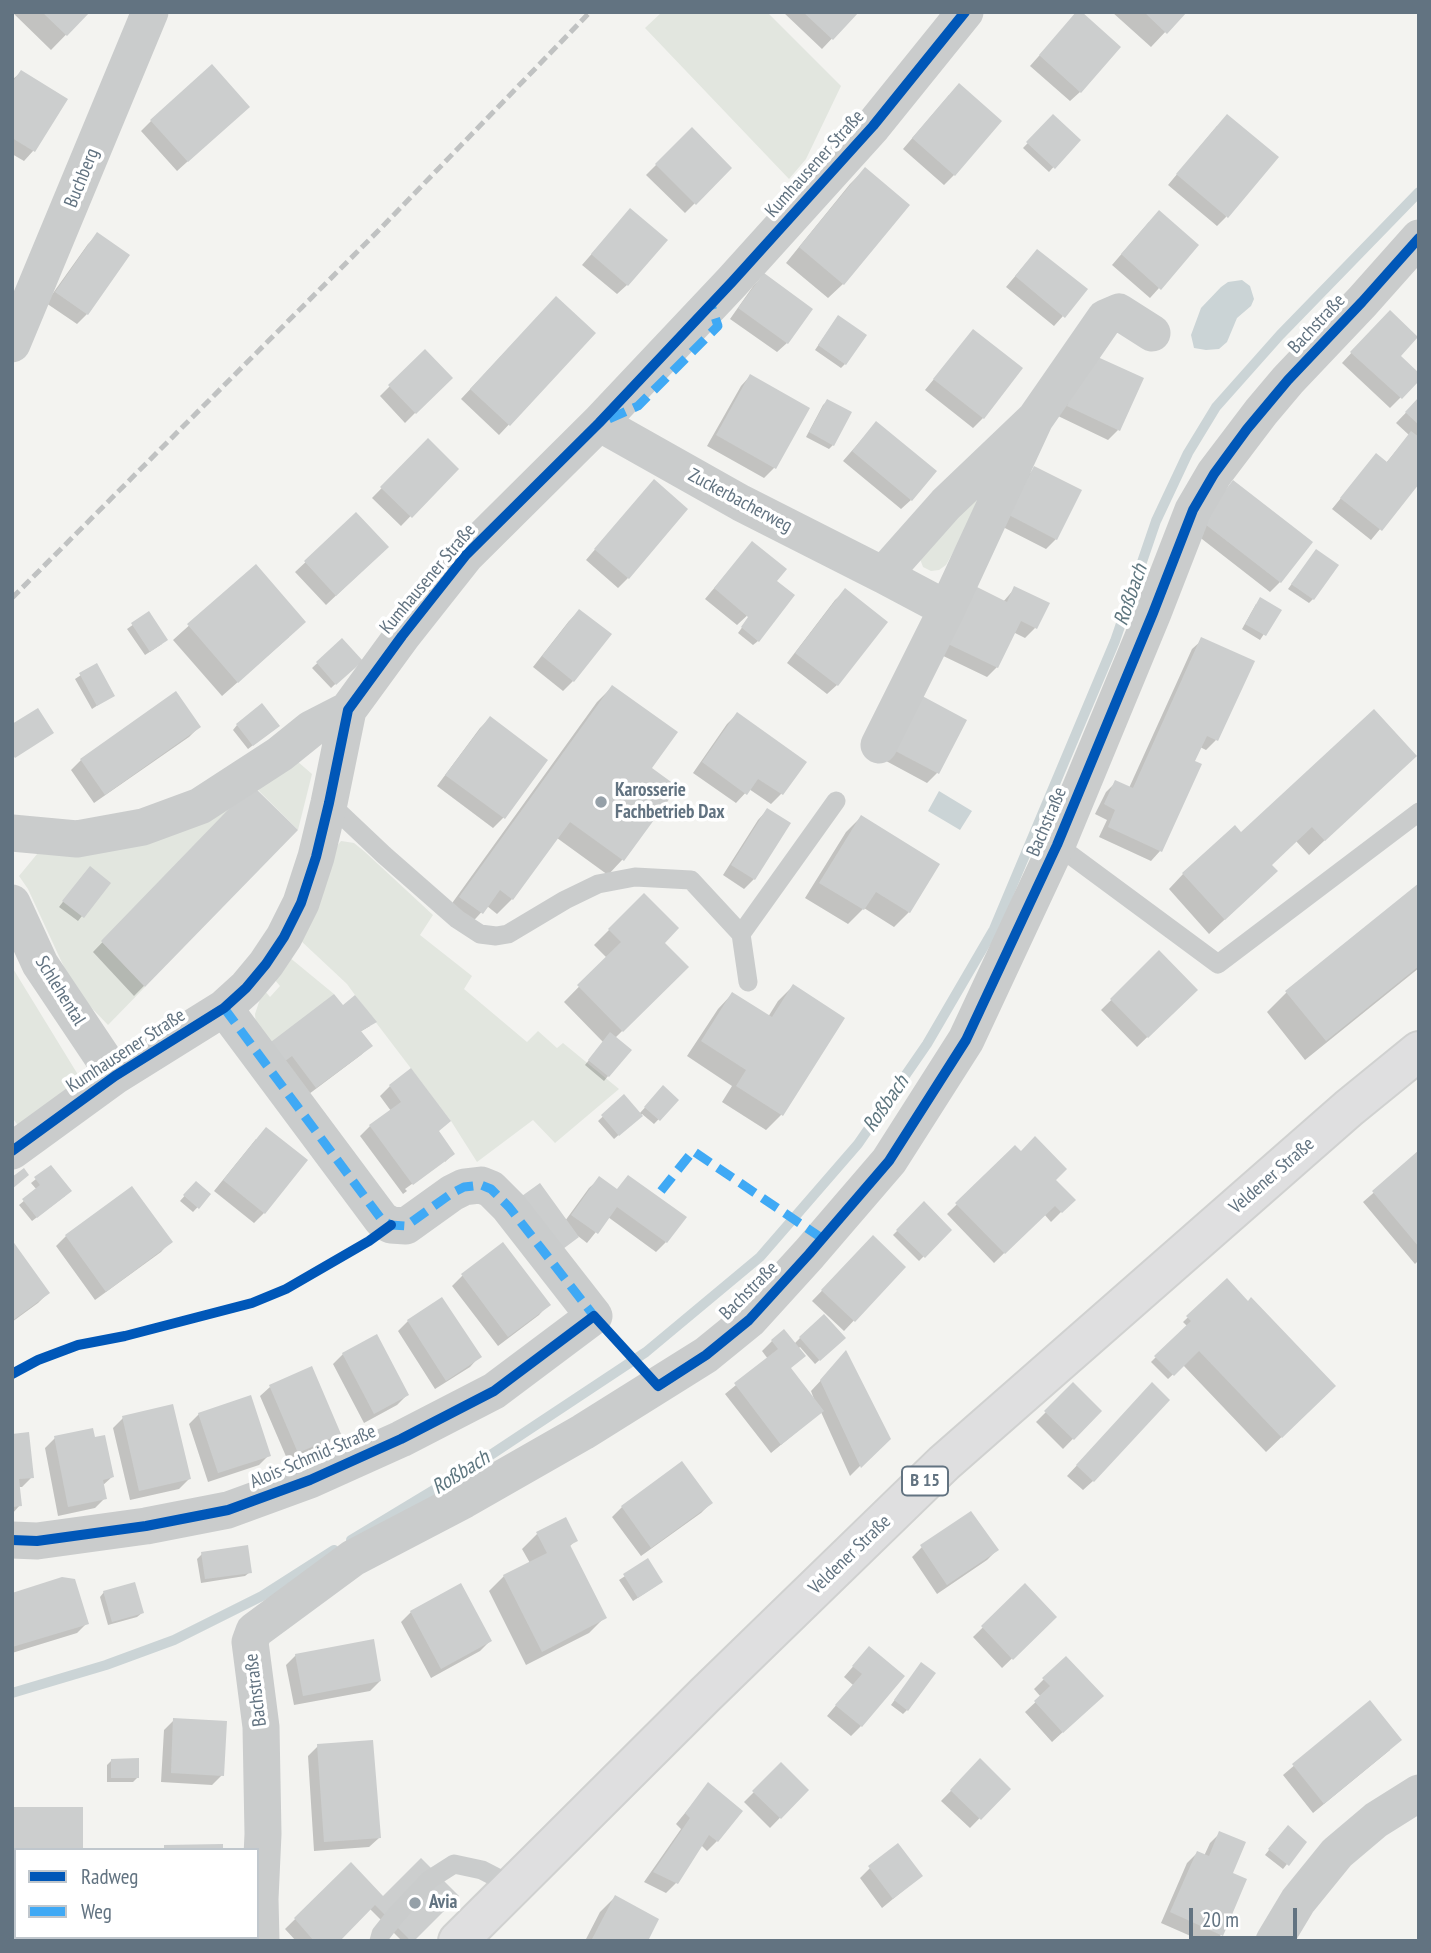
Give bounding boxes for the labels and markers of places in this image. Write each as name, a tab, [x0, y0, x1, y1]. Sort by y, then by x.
place label: Karosserie Fachbetrieb Dax	[615, 780, 725, 824]
marker: Karosserie Fachbetrieb Dax	[593, 794, 609, 810]
place label: Avia	[429, 1892, 457, 1914]
marker: Avia	[407, 1895, 423, 1911]

